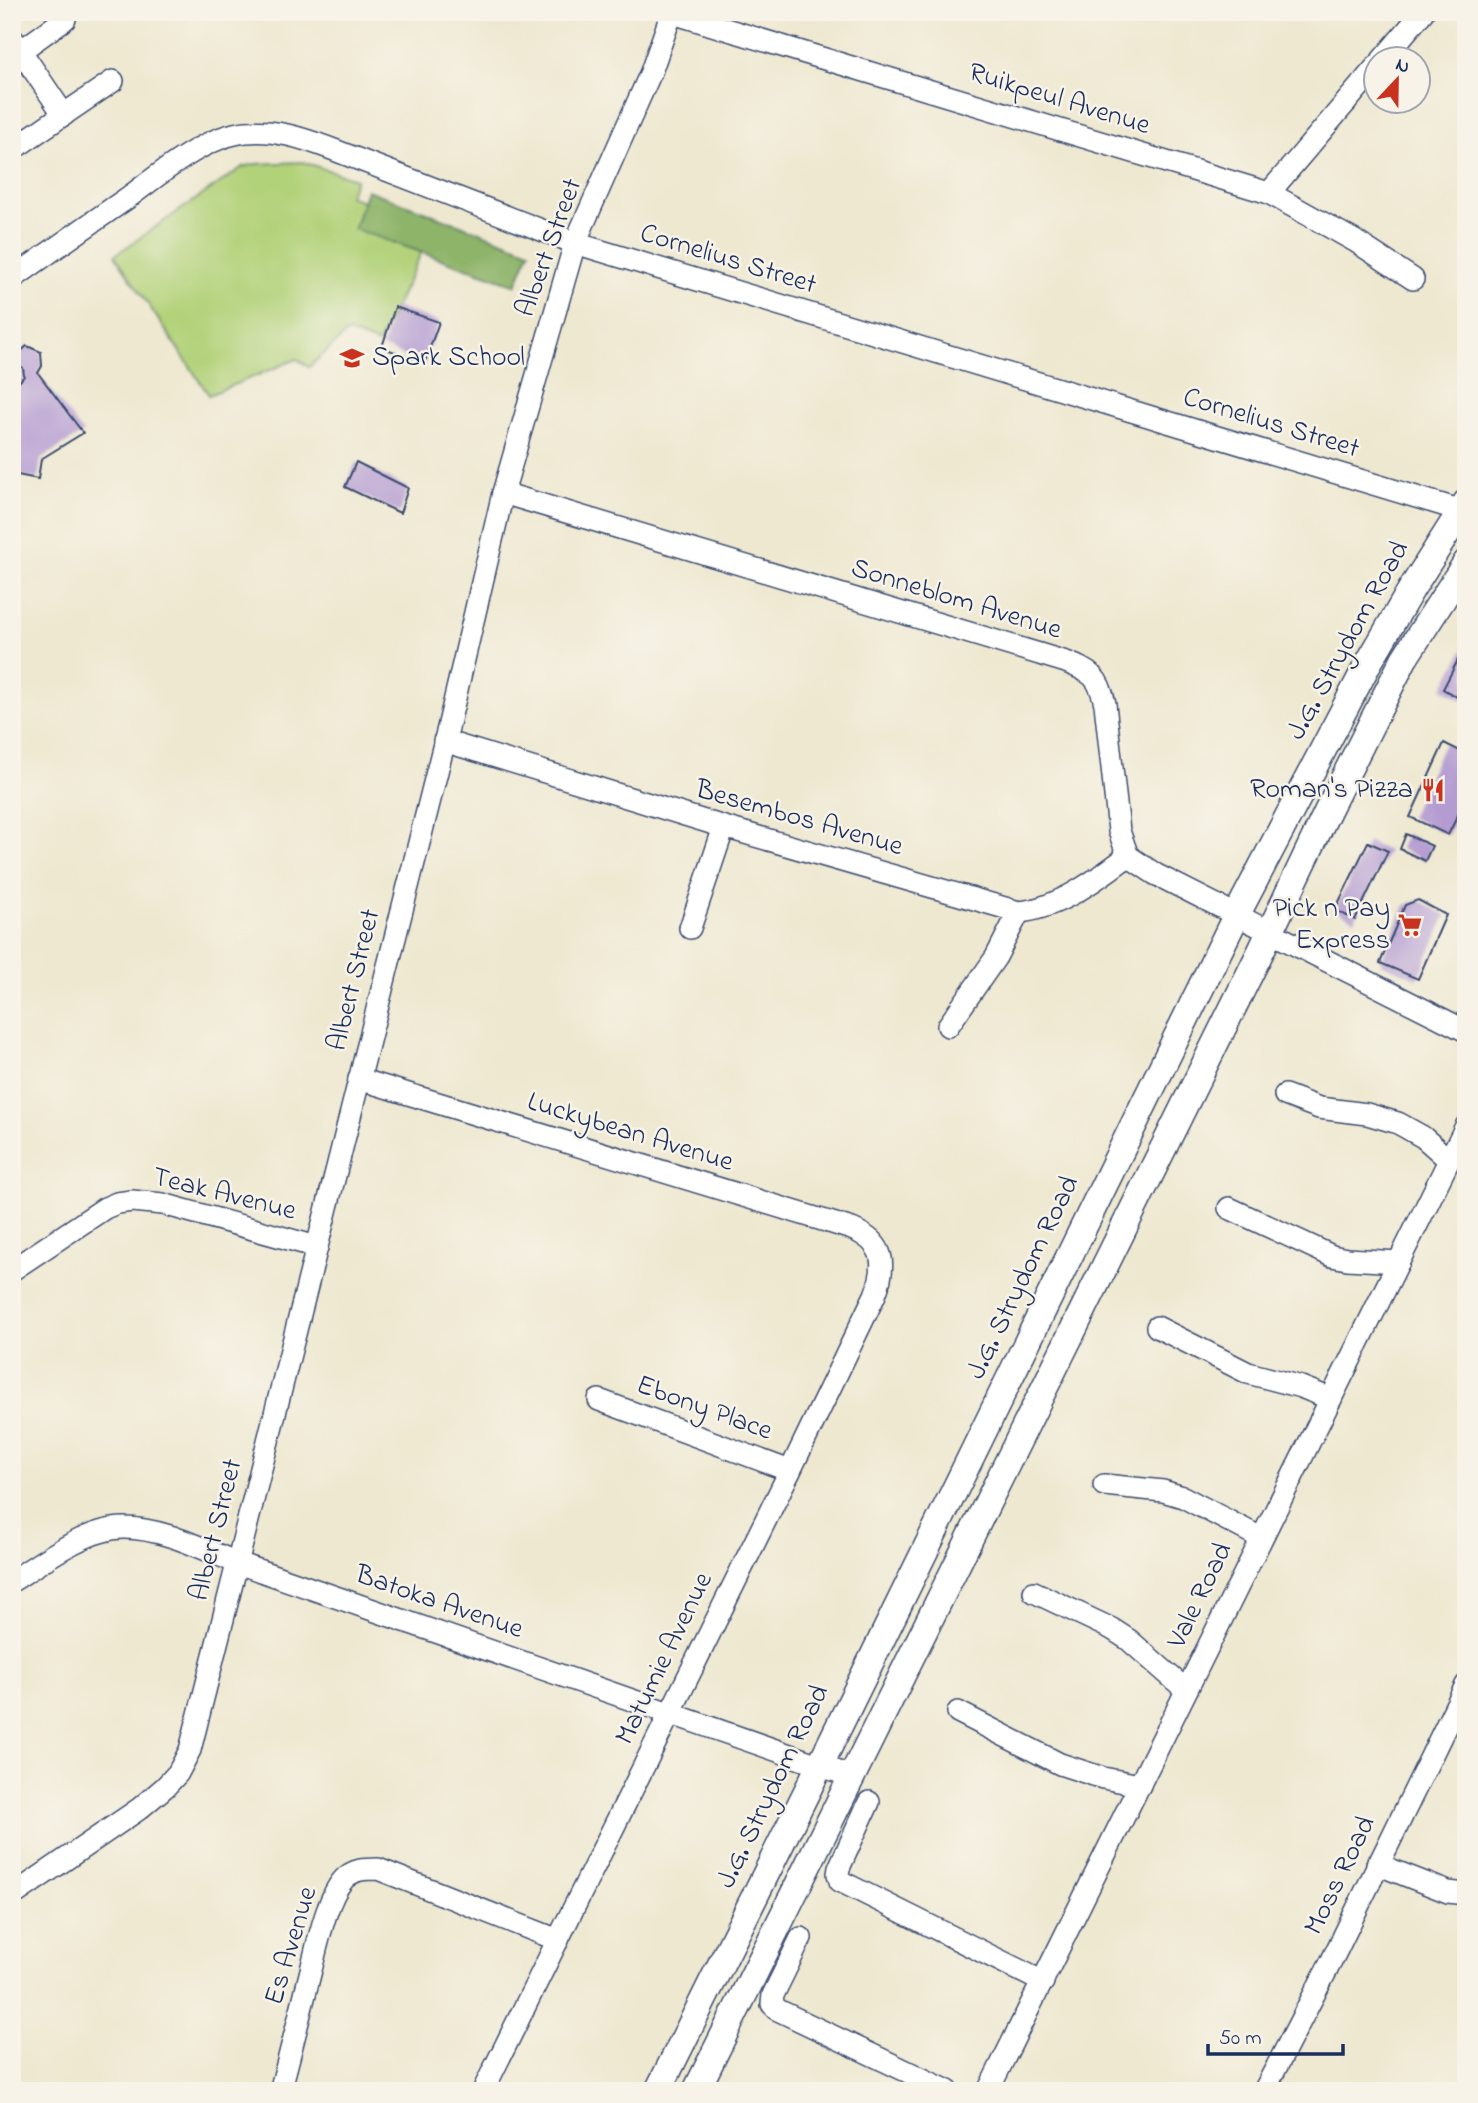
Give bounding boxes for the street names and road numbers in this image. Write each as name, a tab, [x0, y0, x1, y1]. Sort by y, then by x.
street label: Ruikpeul Avenue	[963, 53, 1155, 147]
street label: Albert Street	[506, 173, 594, 323]
street label: Cornelius Street	[635, 214, 821, 306]
street label: Cornelius Street	[1178, 378, 1364, 470]
street label: J.G. Strydom Road	[1277, 534, 1421, 748]
street label: Sonneblom Avenue	[846, 548, 1067, 652]
street label: Besembos Avenue	[689, 769, 908, 868]
street label: Albert Street	[318, 905, 392, 1055]
street label: Luckybean Avenue	[522, 1082, 739, 1184]
street label: Teak Avenue	[148, 1157, 301, 1233]
street label: J.G. Strydom Road	[957, 1169, 1091, 1387]
street label: Ebony Place	[630, 1365, 778, 1453]
street label: Albert Street	[180, 1455, 254, 1605]
street label: Vale Road	[1157, 1536, 1244, 1657]
street label: Batoka Avenue	[349, 1555, 529, 1651]
street label: Matumie Avenue	[605, 1565, 725, 1752]
street label: J.G. Strydom Road	[707, 1678, 841, 1896]
street label: Moss Road	[1295, 1809, 1388, 1942]
street label: Es Avenue	[255, 1881, 330, 2010]

